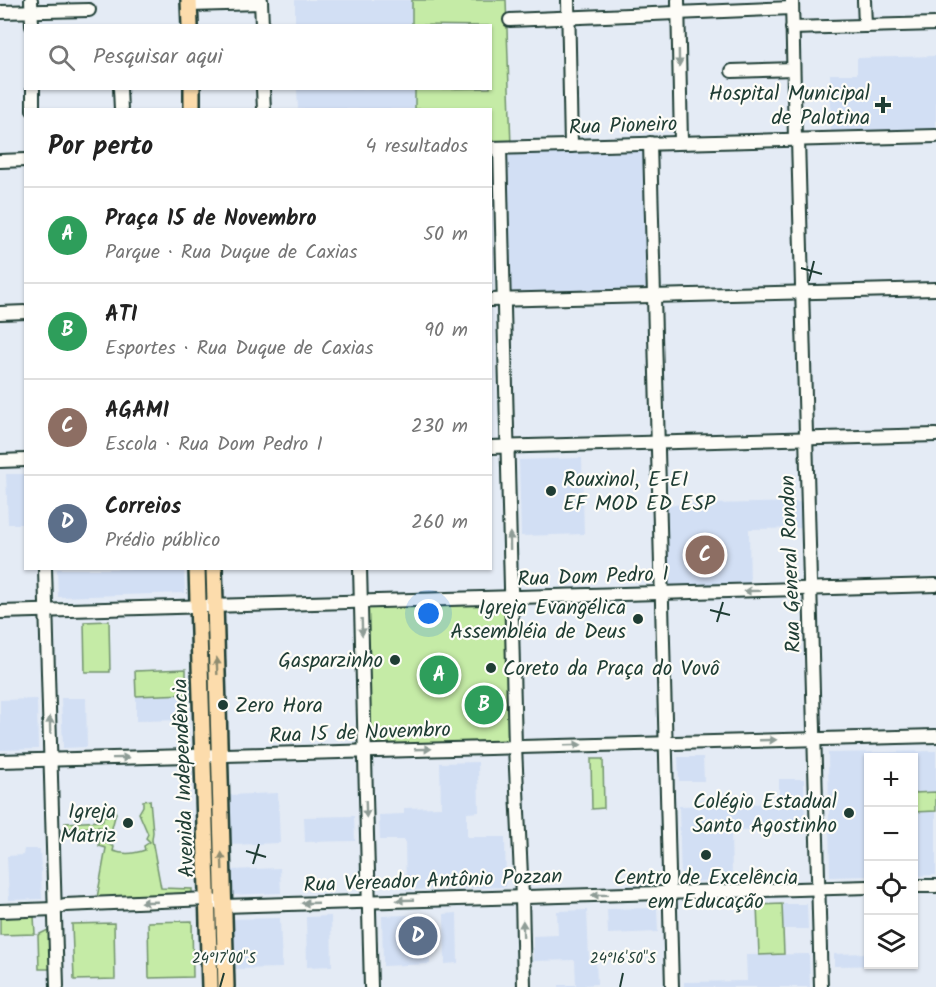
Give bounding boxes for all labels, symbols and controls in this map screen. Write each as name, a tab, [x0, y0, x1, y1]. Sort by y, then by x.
search box	[24, 24, 492, 90]
text: Pesquisar aqui	[93, 40, 223, 75]
icon: search	[45, 41, 78, 74]
one-way arrow	[675, 49, 684, 68]
place label: Hospital Municipal de Palotina	[709, 78, 870, 135]
marker: Hospital Municipal de Palotina	[874, 96, 892, 114]
street label: Rua Pioneiro	[568, 108, 678, 145]
text: Por perto	[48, 126, 153, 168]
text: 4 resultados	[366, 131, 468, 163]
text: Praça 15 de Novembro	[105, 202, 317, 237]
text: A	[61, 219, 74, 251]
text: 50 m	[423, 219, 468, 251]
text: Parque · Rua Duque de Caxias	[105, 237, 358, 269]
text: ATI	[105, 298, 138, 333]
text: B	[61, 315, 74, 347]
text: 90 m	[424, 315, 468, 347]
text: Esportes · Rua Duque de Caxias	[105, 333, 373, 365]
text: AGAMI	[105, 394, 169, 429]
text: C	[61, 411, 74, 443]
text: 230 m	[411, 411, 468, 443]
text: Escola · Rua Dom Pedro I	[105, 429, 323, 461]
place label: Rouxinol, E-EI EF MOD ED ESP	[563, 464, 716, 521]
street label: Rua General Rondon	[772, 474, 811, 654]
marker: Rouxinol, E-EI EF MOD ED ESP	[544, 484, 558, 498]
text: Correios	[105, 490, 181, 525]
text: D	[61, 507, 74, 539]
text: 260 m	[411, 507, 468, 539]
text: Prédio público	[105, 525, 220, 557]
one-way arrow	[505, 532, 514, 551]
pin: C	[686, 532, 724, 578]
street label: Rua Dom Pedro I	[517, 558, 669, 597]
one-way arrow	[742, 586, 761, 596]
place label: Igreja Evangélica Assembléia de Deus	[450, 592, 626, 649]
your location	[414, 599, 443, 628]
marker: Igreja Evangélica Assembléia de Deus	[631, 612, 645, 626]
one-way arrow	[357, 617, 366, 636]
place label: Gasparzinho	[278, 645, 383, 678]
pin: A	[420, 652, 458, 698]
marker: Gasparzinho	[388, 653, 402, 667]
place label: Coreto da Praça do Vovô	[503, 653, 720, 686]
one-way arrow	[212, 657, 222, 676]
marker: Coreto da Praça do Vovô	[484, 661, 498, 675]
street label: Avenida Independência	[165, 678, 204, 878]
pin: B	[464, 682, 504, 728]
place label: Zero Hora	[235, 690, 323, 723]
marker: Zero Hora	[216, 698, 230, 712]
street label: Rua 15 de Novembro	[269, 714, 451, 753]
one-way arrow	[45, 715, 54, 734]
one-way arrow	[759, 735, 778, 745]
one-way arrow	[564, 741, 583, 750]
one-way arrow	[414, 745, 433, 754]
one-way arrow	[112, 753, 131, 762]
map controls	[864, 753, 918, 969]
button: +	[864, 753, 918, 807]
place label: Colégio Estadual Santo Agostinho	[692, 786, 837, 843]
place label: Igreja Matriz	[60, 796, 116, 853]
one-way arrow	[362, 800, 371, 819]
marker: Colégio Estadual Santo Agostinho	[842, 806, 856, 820]
button: −	[864, 807, 918, 861]
marker: Igreja Matriz	[121, 816, 135, 830]
marker: Centro de Excelência em Educação	[699, 848, 713, 862]
one-way arrow	[218, 852, 227, 871]
street label: Rua Vereador Antônio Pozzan	[303, 860, 563, 903]
button: locate	[864, 861, 918, 915]
place label: Centro de Excelência em Educação	[614, 862, 798, 919]
one-way arrow	[591, 890, 610, 900]
one-way arrow	[396, 895, 415, 905]
one-way arrow	[140, 897, 159, 906]
one-way arrow	[301, 898, 320, 907]
pin: D	[398, 914, 438, 958]
button: layers	[864, 915, 918, 969]
one-way arrow	[518, 919, 528, 938]
text: 24°17'00"S	[192, 947, 256, 971]
text: 24°16'50"S	[590, 947, 656, 971]

